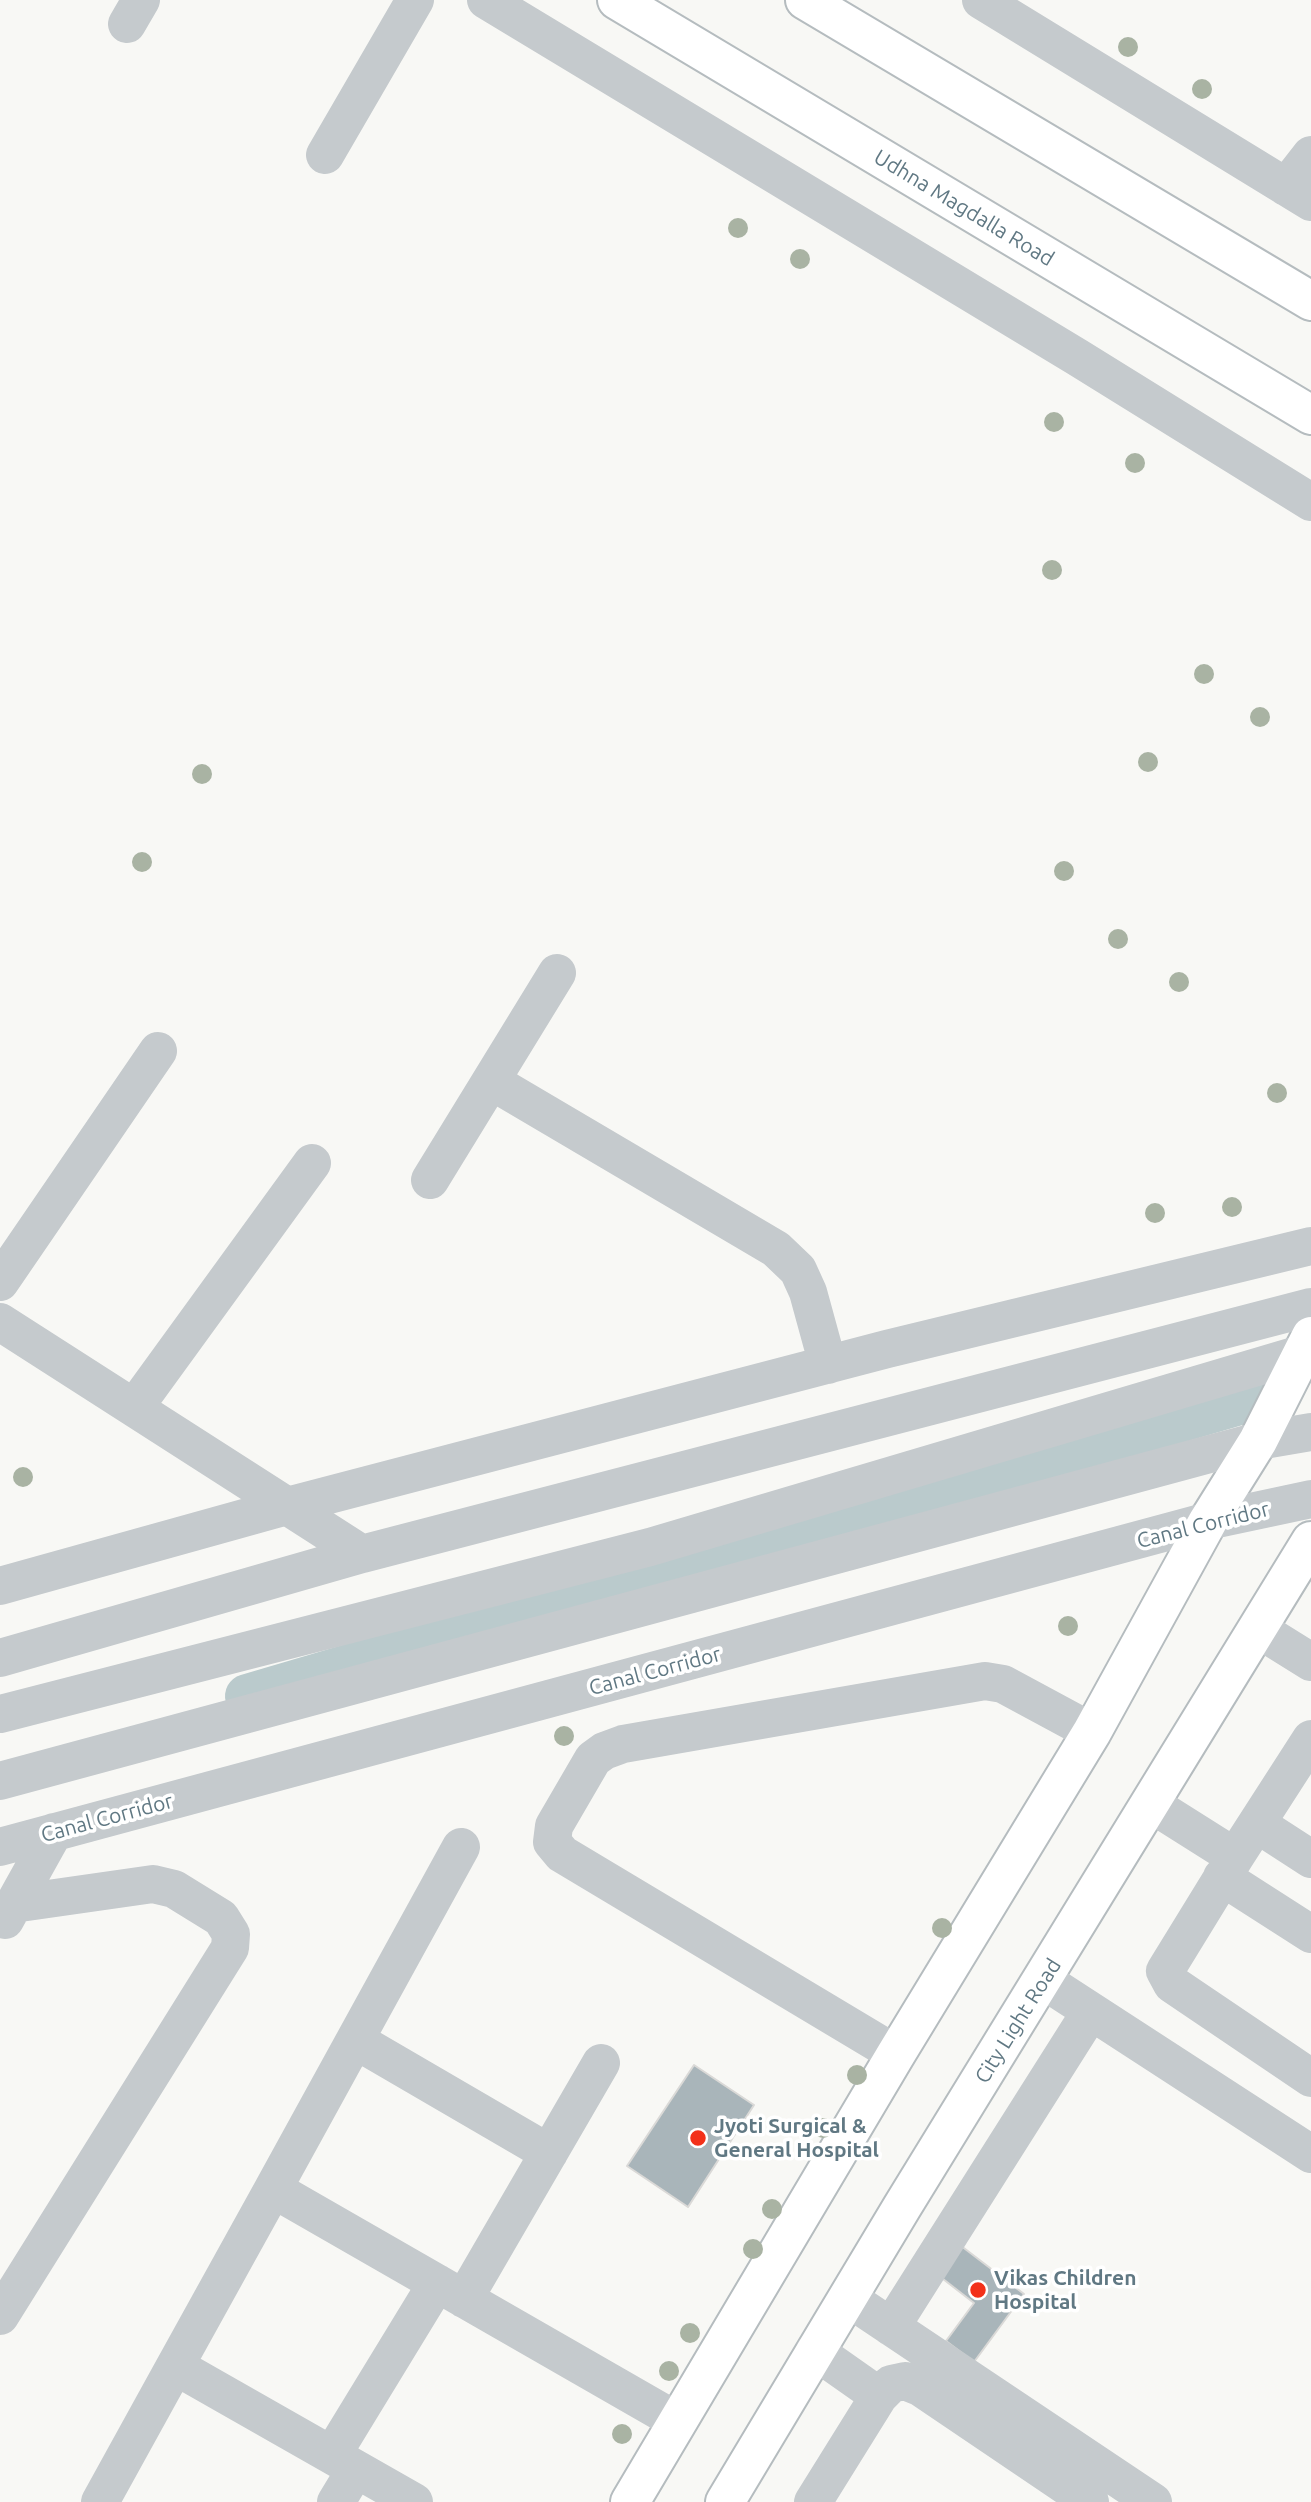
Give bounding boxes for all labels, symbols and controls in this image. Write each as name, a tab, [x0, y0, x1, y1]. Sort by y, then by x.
street label: Udhna Magdalla Road	[869, 144, 1059, 272]
street label: Canal Corridor	[1134, 1496, 1272, 1554]
street label: Canal Corridor	[586, 1641, 724, 1701]
street label: Canal Corridor	[38, 1788, 176, 1848]
street label: City Light Road	[970, 1954, 1066, 2088]
place label: Jyoti Surgical & General Hospital	[714, 2113, 879, 2163]
marker: Jyoti Surgical & General Hospital	[688, 2128, 708, 2148]
place label: Vikas Children Hospital	[994, 2265, 1136, 2315]
marker: Vikas Children Hospital	[968, 2280, 988, 2300]

